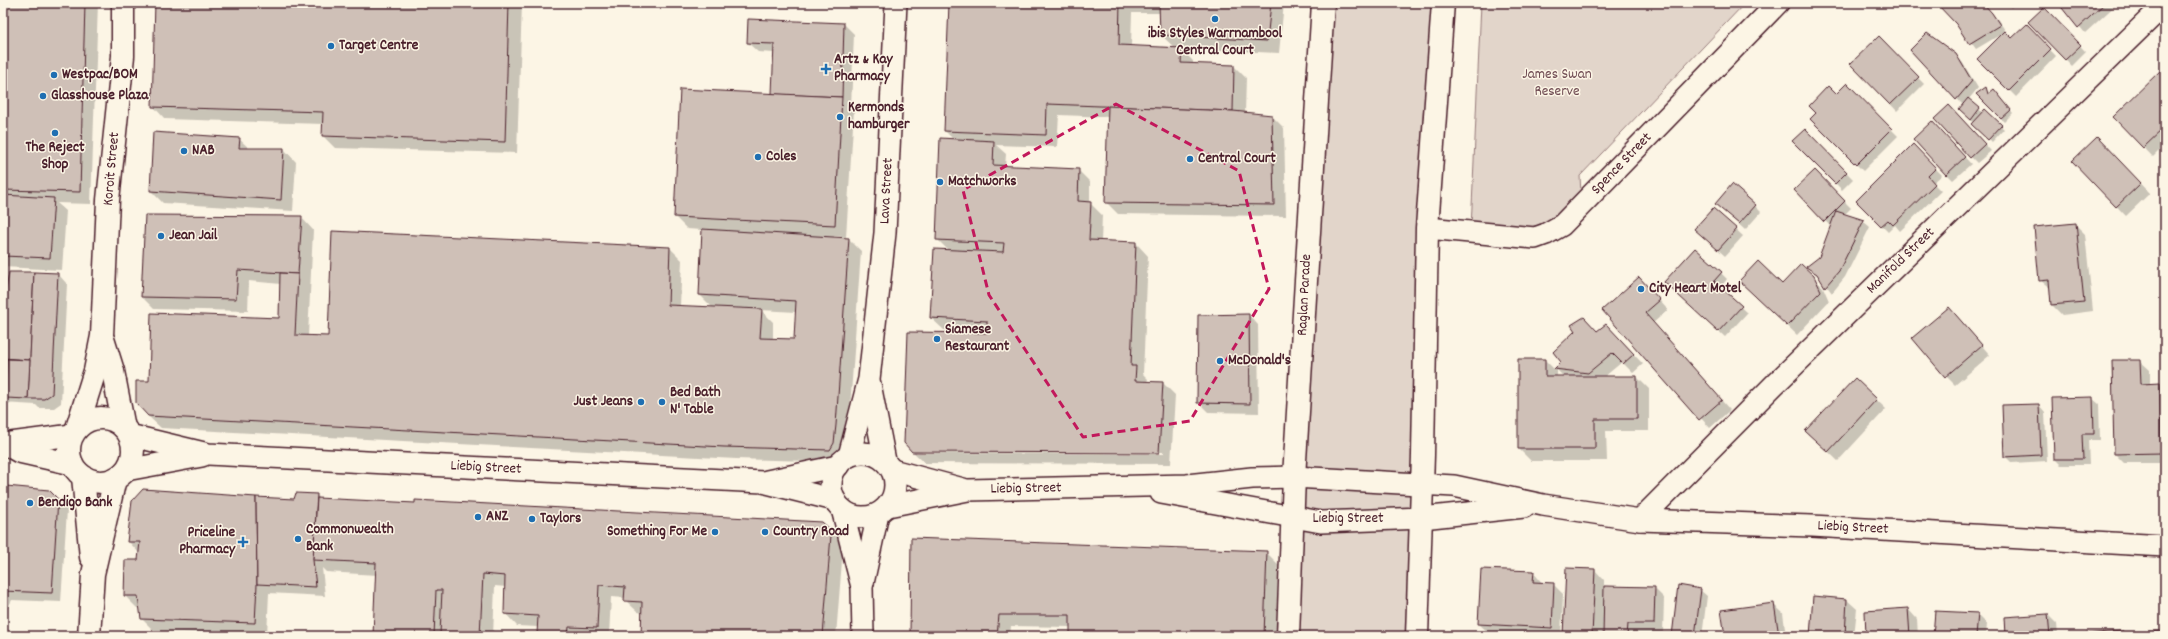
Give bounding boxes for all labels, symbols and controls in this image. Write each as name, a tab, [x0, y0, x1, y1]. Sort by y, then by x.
marker: ibis Styles Warrnambool Central Court	[1210, 14, 1220, 24]
place label: ibis Styles Warrnambool Central Court	[1148, 23, 1283, 62]
place label: Target Centre	[339, 35, 419, 57]
marker: Target Centre	[326, 41, 336, 51]
place label: Artz & Kay Pharmacy	[834, 49, 893, 88]
place label: Westpac/BOM	[62, 64, 138, 86]
marker: Artz & Kay Pharmacy	[821, 64, 831, 74]
park label: James Swan Reserve	[1522, 64, 1592, 103]
marker: Westpac/BOM	[49, 70, 59, 80]
place label: Glasshouse Plaza	[51, 85, 149, 107]
marker: Glasshouse Plaza	[38, 91, 48, 101]
place label: Kermonds hamburger	[848, 97, 910, 136]
marker: Kermonds hamburger	[835, 112, 845, 122]
street label: Spence Street	[1586, 127, 1658, 200]
marker: The Reject Shop	[50, 128, 60, 138]
street label: Koroit Street	[98, 131, 126, 207]
place label: The Reject Shop	[26, 137, 85, 176]
place label: NAB	[192, 140, 215, 162]
marker: NAB	[179, 146, 189, 156]
place label: Coles	[766, 146, 797, 168]
place label: Central Court	[1198, 148, 1276, 170]
marker: Coles	[753, 152, 763, 162]
marker: Central Court	[1185, 154, 1195, 164]
street label: Lava Street	[874, 157, 900, 225]
place label: Matchworks	[948, 171, 1017, 193]
marker: Matchworks	[935, 177, 945, 187]
street label: Manifold Street	[1862, 222, 1941, 299]
place label: Jean Jail	[169, 225, 218, 247]
marker: Jean Jail	[156, 231, 166, 241]
street label: Raglan Parade	[1292, 253, 1318, 337]
place label: City Heart Motel	[1649, 278, 1742, 300]
marker: City Heart Motel	[1636, 284, 1646, 294]
place label: Siamese Restaurant	[945, 319, 1010, 358]
marker: Siamese Restaurant	[932, 334, 942, 344]
place label: McDonald's	[1228, 350, 1291, 372]
marker: McDonald's	[1215, 356, 1225, 366]
place label: Bed Bath N' Table	[670, 382, 721, 421]
place label: Just Jeans	[573, 391, 633, 413]
marker: Just Jeans	[636, 397, 646, 407]
marker: Bed Bath N' Table	[657, 397, 667, 407]
street label: Liebig Street	[450, 455, 523, 481]
street label: Liebig Street	[990, 477, 1062, 501]
place label: Bendigo Bank	[38, 492, 112, 514]
marker: Bendigo Bank	[25, 498, 35, 508]
place label: ANZ	[486, 506, 509, 528]
place label: Taylors	[540, 508, 581, 530]
street label: Liebig Street	[1312, 508, 1384, 530]
marker: ANZ	[473, 512, 483, 522]
marker: Taylors	[527, 514, 537, 524]
street label: Liebig Street	[1817, 515, 1890, 541]
place label: Commonwealth Bank	[306, 519, 394, 558]
place label: Something For Me	[607, 521, 707, 543]
place label: Country Road	[773, 521, 849, 543]
place label: Priceline Pharmacy	[179, 522, 236, 561]
marker: Something For Me	[710, 527, 720, 537]
marker: Country Road	[760, 527, 770, 537]
marker: Commonwealth Bank	[293, 534, 303, 544]
marker: Priceline Pharmacy	[238, 537, 248, 547]

